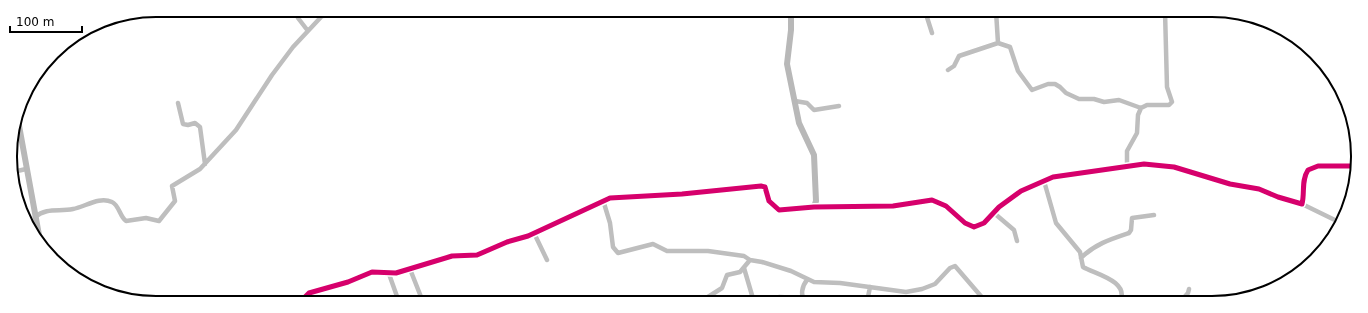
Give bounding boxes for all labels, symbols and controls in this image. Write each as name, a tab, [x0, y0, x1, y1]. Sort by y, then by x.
scale bar	[10, 8, 82, 34]
text: 100 m	[16, 15, 54, 29]

